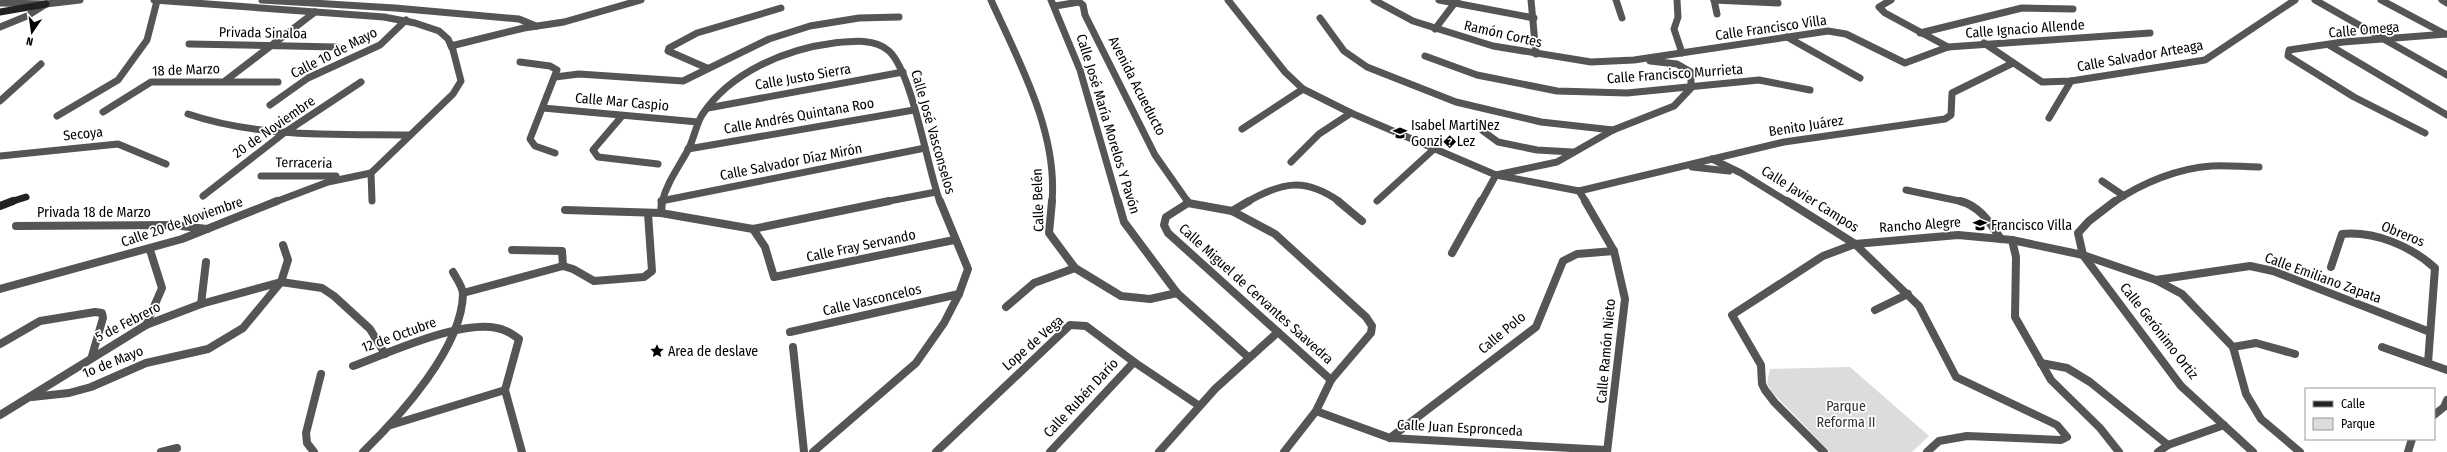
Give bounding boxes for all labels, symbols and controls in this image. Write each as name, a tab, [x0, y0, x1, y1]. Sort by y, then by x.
north arrow	[12, 12, 52, 52]
street label: Calle Francisco Villa	[1714, 12, 1828, 44]
street label: Calle Ignacio Allende	[1965, 16, 2085, 42]
street label: Ramón Cortes	[1462, 17, 1544, 51]
street label: Calle Omega	[2328, 18, 2400, 42]
street label: Privada Sinaloa	[219, 24, 307, 42]
street label: Calle 10 de Mayo	[288, 24, 380, 82]
street label: Calle José María Morelos Y Pavón	[1072, 32, 1144, 216]
text: N	[25, 34, 35, 48]
street label: Avenida Acueducto	[1105, 34, 1169, 138]
street label: Calle Salvador Arteaga	[2076, 37, 2204, 75]
street label: 18 de Marzo	[152, 60, 220, 80]
street label: Calle Justo Sierra	[754, 60, 852, 94]
street label: Calle Francisco Murrieta	[1606, 61, 1744, 87]
street label: Calle José Vasconselos	[907, 68, 959, 196]
street label: Calle Mar Caspio	[574, 89, 670, 115]
street label: 20 de Noviembre	[230, 92, 318, 162]
street label: Calle Andrés Quintana Roo	[723, 94, 875, 138]
street label: Benito Juárez	[1767, 112, 1845, 140]
place label: Isabel MartiNez Gonzi�Lez	[1411, 117, 1500, 150]
street label: Secoya	[62, 123, 104, 145]
school or university icon: Isabel MartiNez Gonzi�Lez	[1392, 125, 1408, 141]
street label: Calle Salvador Díaz Mirón	[718, 140, 864, 184]
street label: Terraceria	[275, 154, 333, 172]
street label: Calle Javier Campos	[1758, 162, 1862, 236]
street label: Calle Belén	[1028, 168, 1048, 232]
street label: Calle 20 de Noviembre	[119, 193, 245, 251]
street label: Privada 18 de Marzo	[37, 204, 151, 221]
street label: Rancho Alegre	[1879, 214, 1961, 236]
school or university icon: Francisco Villa	[1972, 217, 1988, 233]
place label: Francisco Villa	[1991, 217, 2072, 234]
street label: Obreros	[2379, 218, 2427, 250]
street label: Calle Miguel de Cervantes Saavedra	[1175, 220, 1337, 368]
street label: Calle Fray Servando	[805, 226, 917, 266]
street label: Calle Emiliano Zapata	[2262, 249, 2384, 307]
street label: Calle Gerónimo Ortiz	[2116, 279, 2202, 383]
street label: Calle Vasconcelos	[821, 280, 923, 320]
street label: 5 de Febrero	[93, 298, 163, 346]
street label: Calle Ramón Nieto	[1593, 298, 1619, 404]
street label: Calle Polo	[1475, 308, 1529, 358]
street label: Lope de Vega	[999, 312, 1067, 374]
street label: 12 de Octubre	[359, 314, 439, 356]
street label: 1o de Mayo	[80, 342, 146, 382]
place icon: Area de deslave	[649, 343, 665, 359]
place label: Area de deslave	[668, 343, 758, 360]
street label: Calle Rubén Darío	[1040, 355, 1122, 441]
legend	[2305, 388, 2435, 440]
text: Calle	[2341, 397, 2365, 411]
park label: Parque Reforma II	[1817, 398, 1875, 431]
street label: Calle Juan Espronceda	[1397, 416, 1524, 440]
text: Parque	[2341, 417, 2375, 431]

